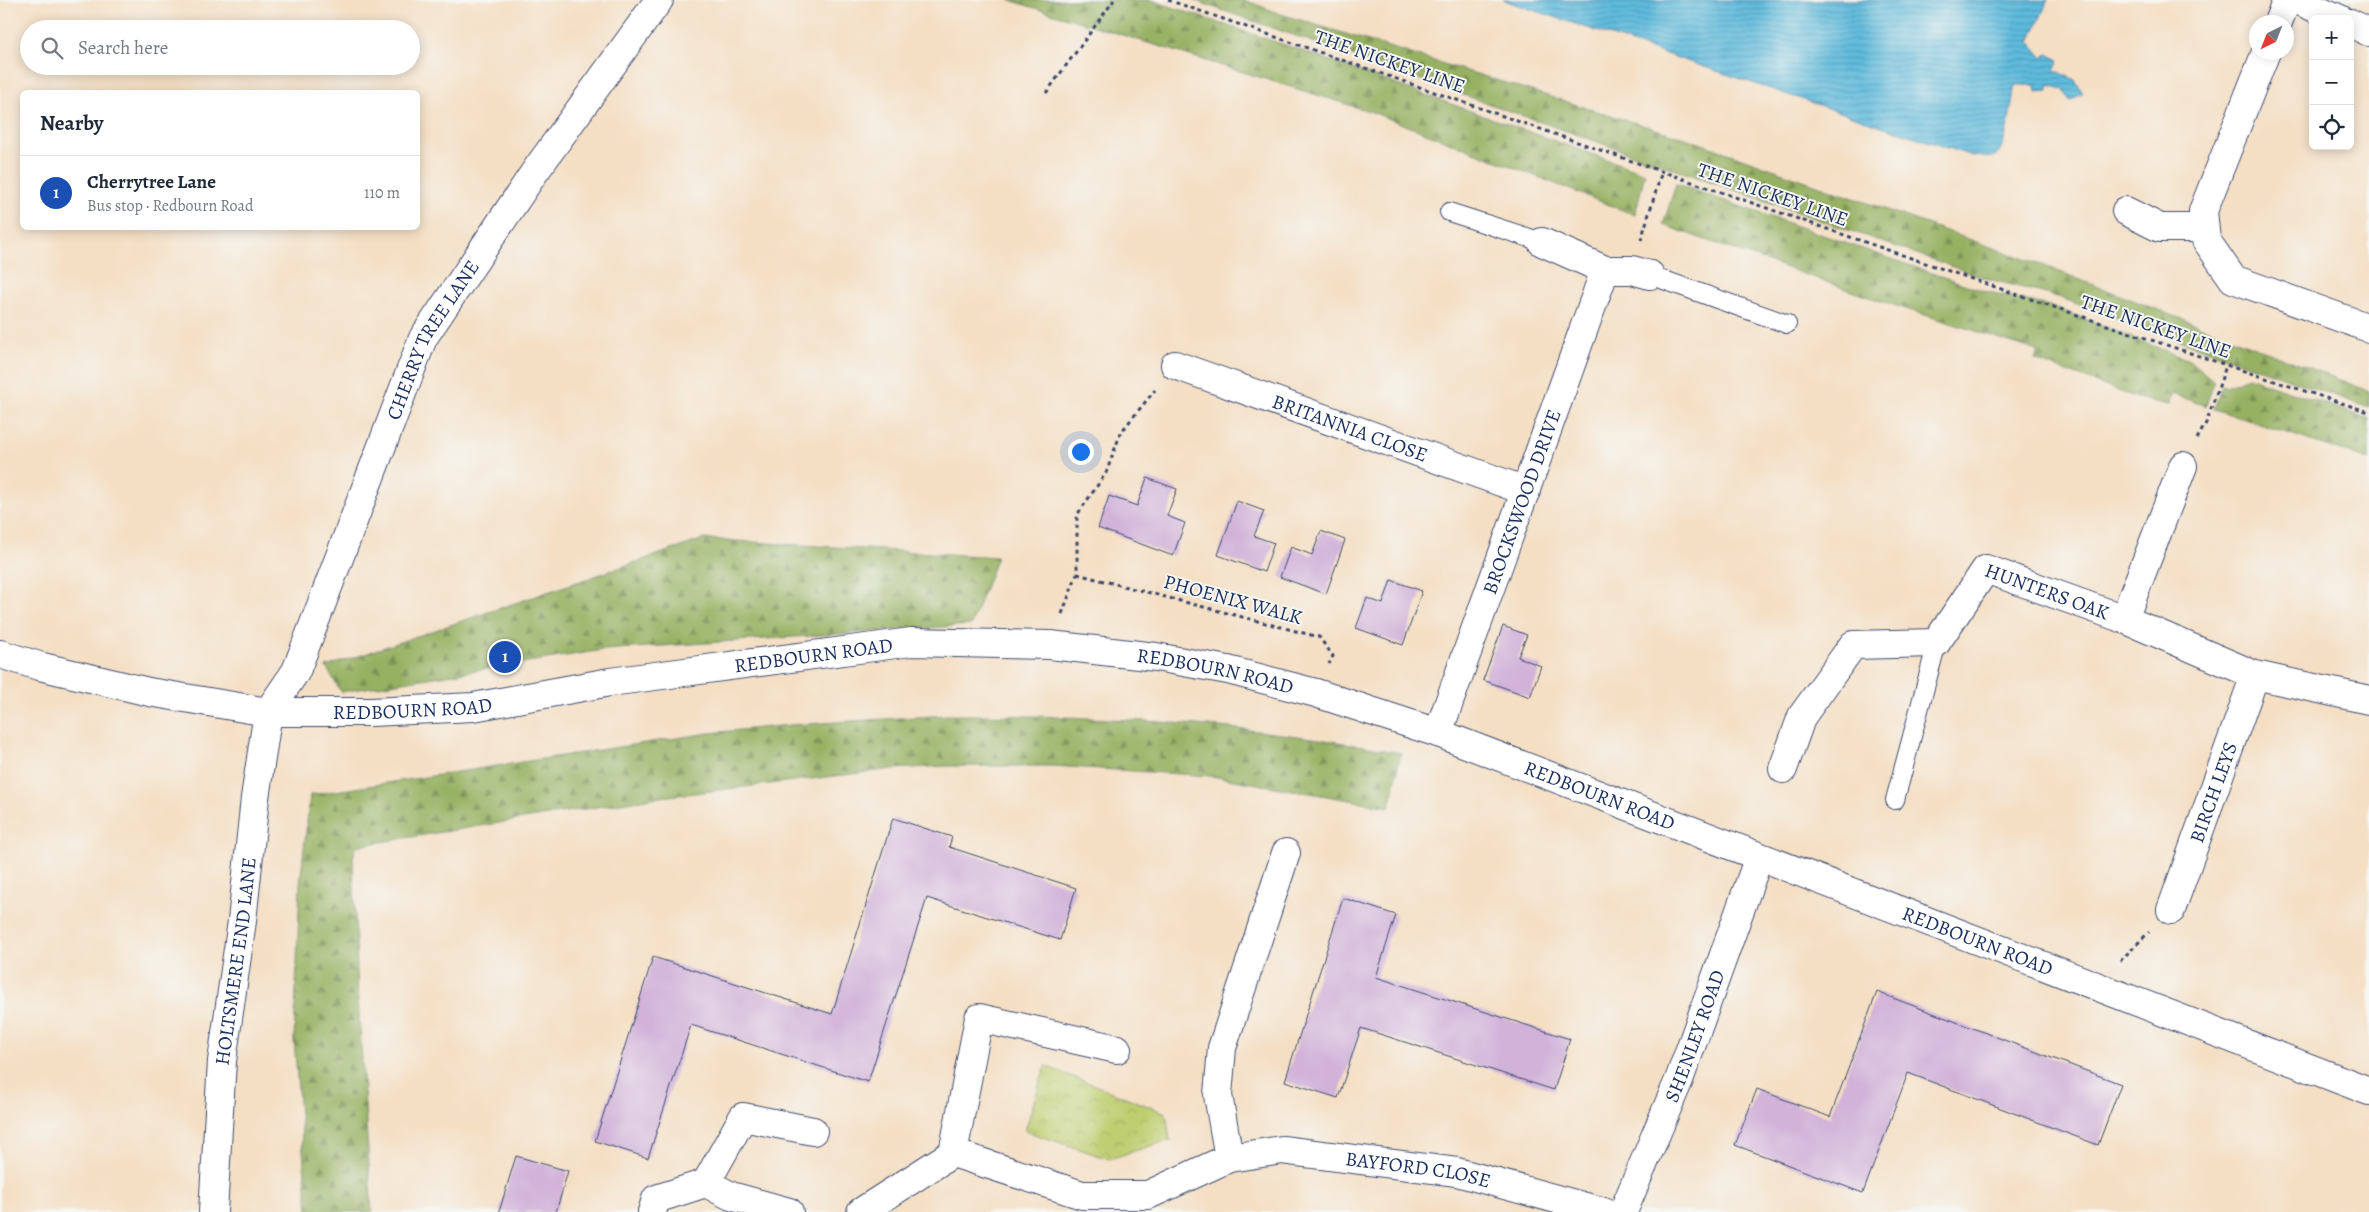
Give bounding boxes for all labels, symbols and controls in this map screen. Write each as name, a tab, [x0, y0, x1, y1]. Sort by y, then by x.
north arrow	[2249, 15, 2294, 60]
map controls	[2309, 15, 2354, 150]
button: +	[2309, 15, 2354, 60]
search box	[20, 20, 420, 75]
street label: THE NICKEY LINE	[1311, 23, 1469, 100]
icon: search	[38, 34, 66, 62]
text: Search here	[78, 35, 168, 61]
button: −	[2309, 60, 2354, 105]
button: locate	[2309, 105, 2354, 150]
text: Nearby	[40, 109, 103, 137]
street label: THE NICKEY LINE	[1694, 156, 1852, 233]
text: Cherrytree Lane	[87, 169, 216, 195]
text: 1	[53, 182, 59, 204]
text: 110 m	[364, 182, 400, 204]
text: Bus stop · Redbourn Road	[87, 195, 254, 217]
street label: CHERRY TREE LANE	[380, 255, 486, 424]
street label: THE NICKEY LINE	[2077, 288, 2235, 365]
street label: BRITANNIA CLOSE	[1268, 388, 1431, 469]
street label: BROCKSWOOD DRIVE	[1476, 406, 1568, 598]
your location	[1068, 439, 1094, 465]
street label: HUNTERS OAK	[1981, 557, 2113, 627]
street label: PHOENIX WALK	[1161, 568, 1305, 631]
street label: REDBOURN ROAD	[733, 632, 894, 679]
pin: 1	[489, 638, 521, 676]
street label: REDBOURN ROAD	[1136, 642, 1296, 701]
street label: REDBOURN ROAD	[333, 691, 494, 726]
street label: BIRCH LEYS	[2183, 738, 2244, 847]
street label: REDBOURN ROAD	[1520, 754, 1679, 837]
street label: HOLTSMERE END LANE	[209, 856, 263, 1067]
street label: REDBOURN ROAD	[1898, 900, 2057, 982]
street label: SHENLEY ROAD	[1658, 966, 1731, 1107]
street label: BAYFORD CLOSE	[1344, 1145, 1494, 1195]

